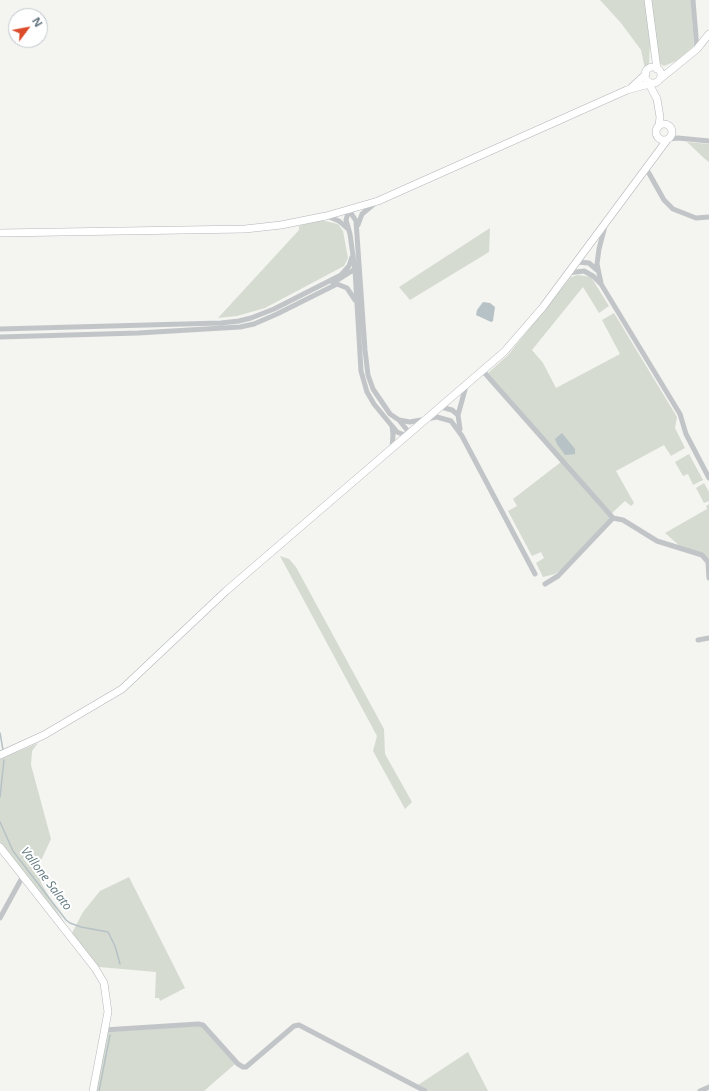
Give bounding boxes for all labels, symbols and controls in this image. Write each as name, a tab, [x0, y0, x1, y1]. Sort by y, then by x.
north arrow	[8, 8, 48, 48]
text: N	[29, 14, 46, 30]
water label: Vallone Salato	[18, 844, 74, 914]

